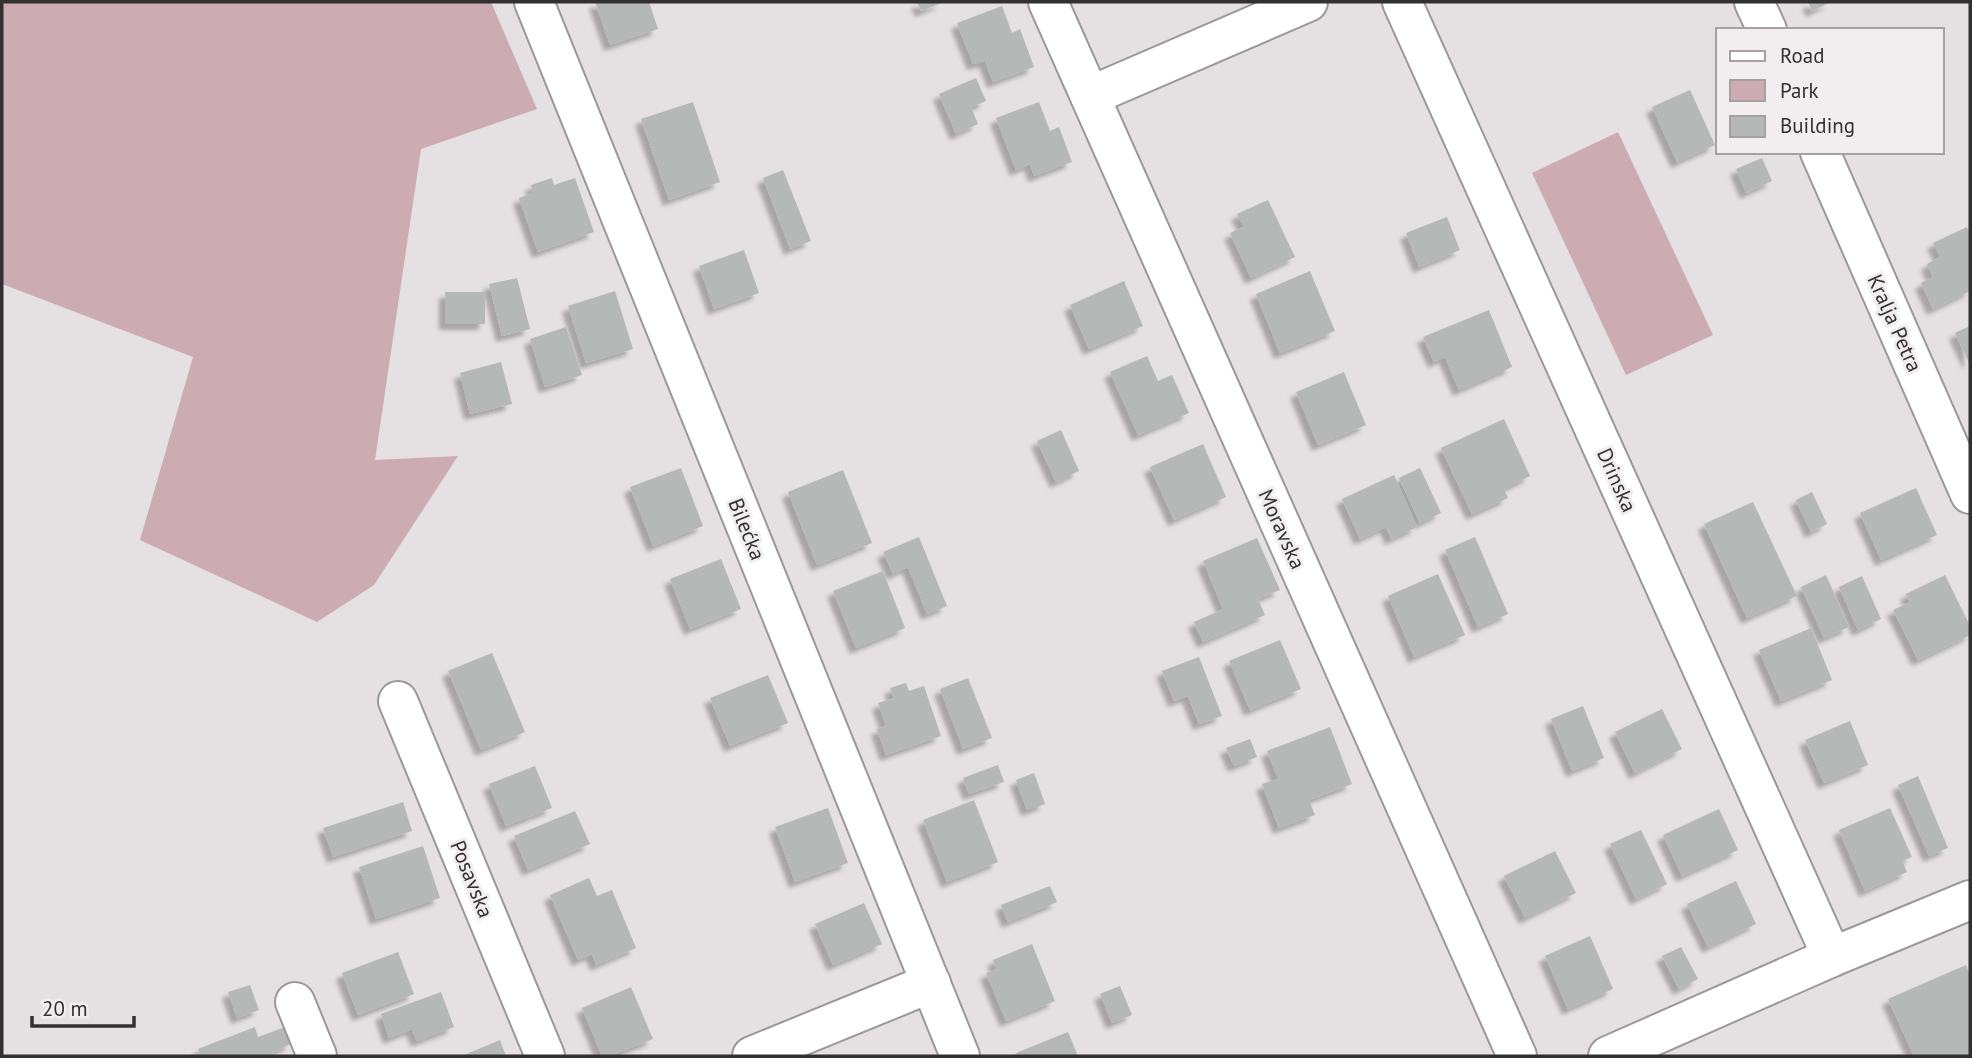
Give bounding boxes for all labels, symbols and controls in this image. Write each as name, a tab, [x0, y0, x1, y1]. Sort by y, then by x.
legend	[1716, 28, 1944, 154]
text: Road	[1780, 42, 1824, 69]
text: Park	[1780, 77, 1819, 104]
text: Building	[1780, 112, 1855, 139]
street label: Kralja Petra	[1862, 270, 1928, 376]
street label: Drinska	[1591, 444, 1643, 516]
street label: Moravska	[1252, 485, 1312, 573]
street label: Bilećka	[722, 494, 772, 564]
street label: Posavska	[444, 836, 500, 922]
scale bar	[32, 984, 133, 1028]
text: 20 m	[42, 995, 88, 1022]

